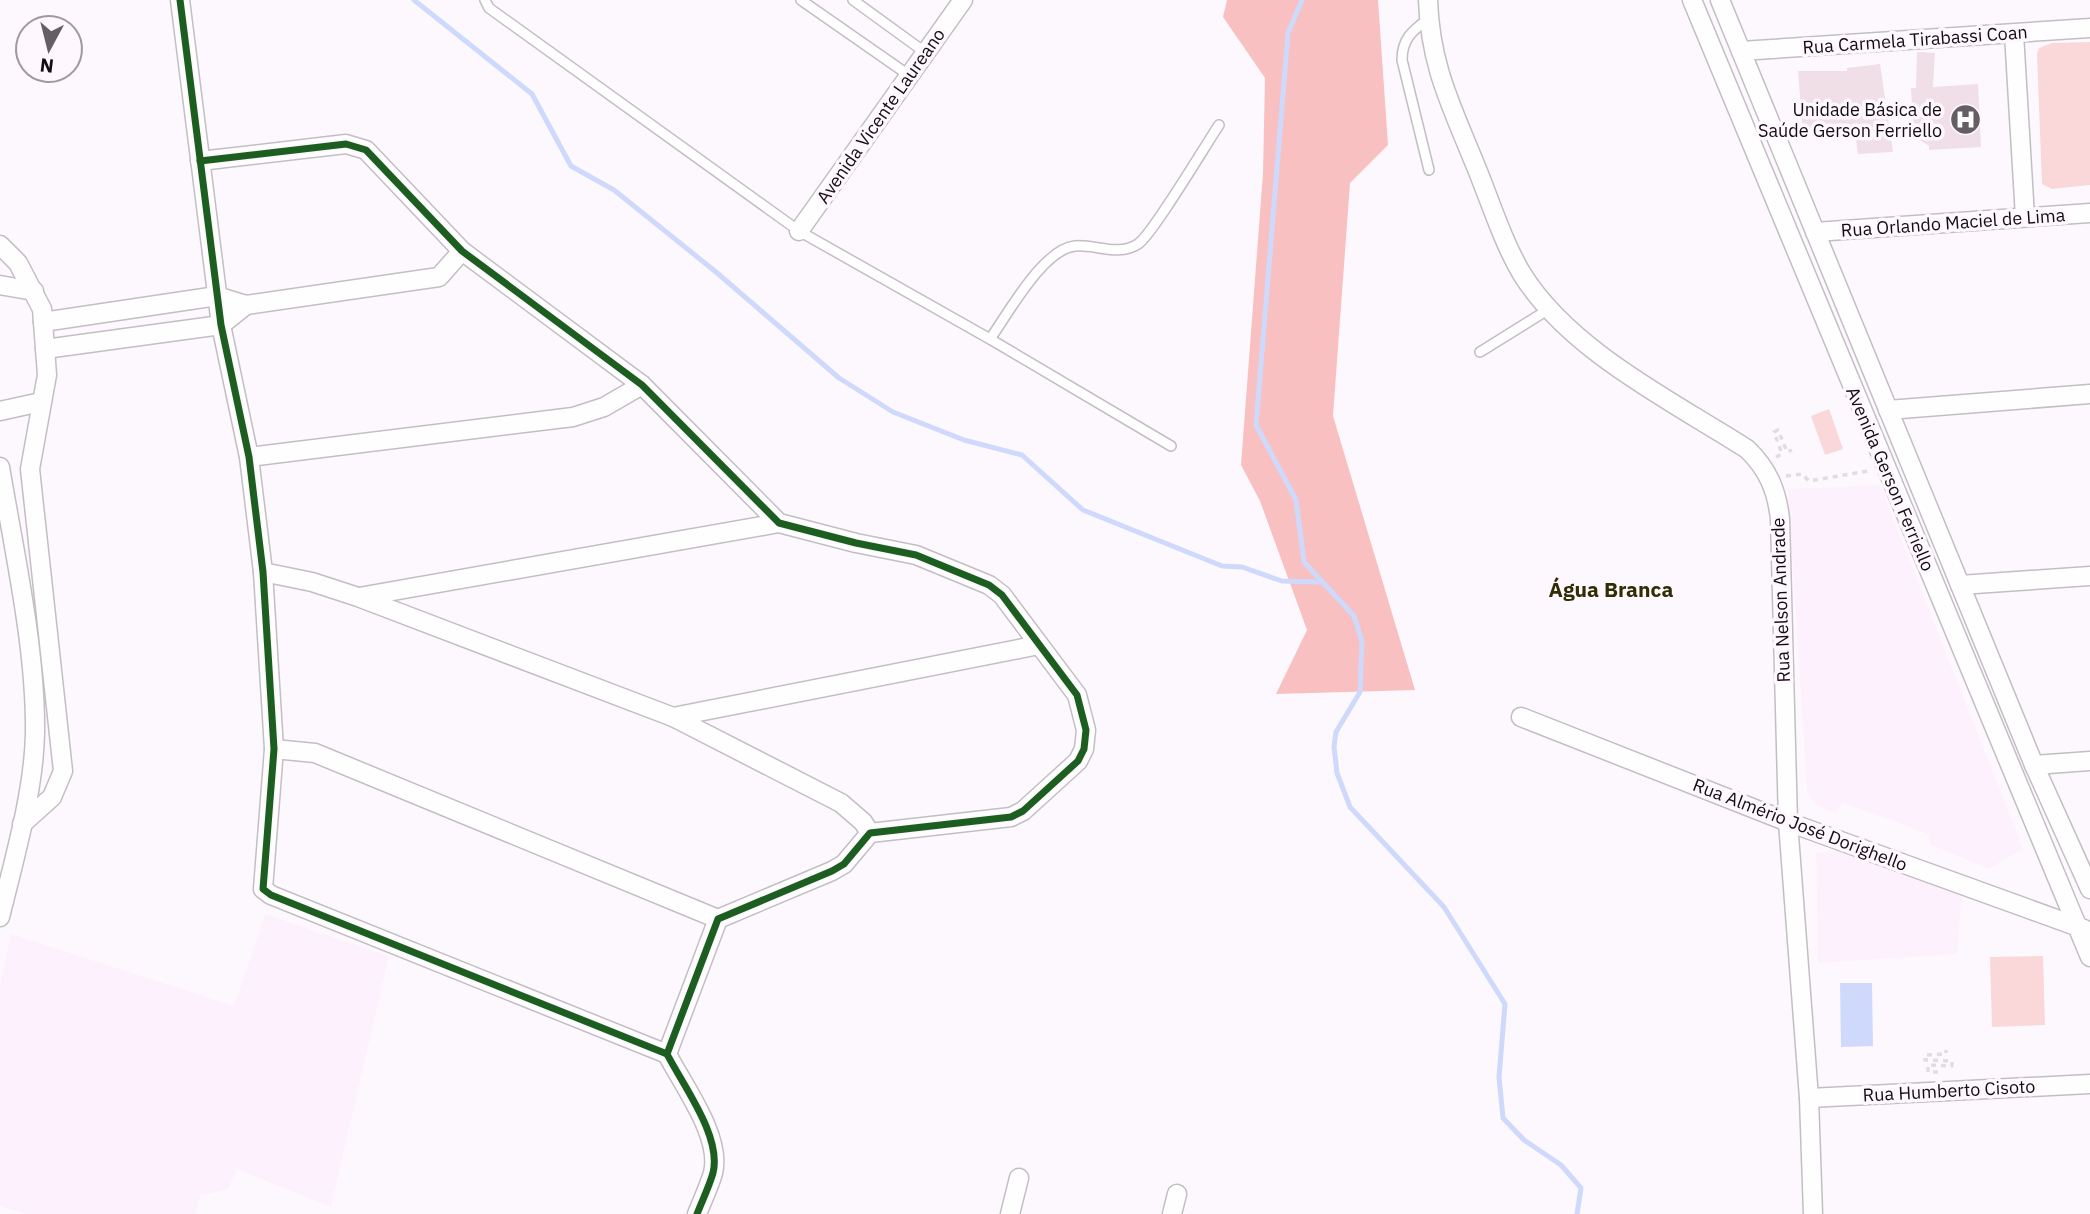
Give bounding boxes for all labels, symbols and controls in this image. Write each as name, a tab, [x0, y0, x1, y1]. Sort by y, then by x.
north arrow	[14, 14, 84, 84]
street label: Rua Carmela Tirabassi Coan	[1802, 20, 2028, 59]
street label: Avenida Vicente Laureano	[811, 24, 950, 208]
text: N	[39, 53, 55, 79]
place label: Unidade Básica de Saúde Gerson Ferriello	[1758, 98, 1942, 142]
hospital icon: Unidade Básica de Saúde Gerson Ferriello	[1948, 103, 1982, 137]
street label: Rua Orlando Maciel de Lima	[1840, 203, 2066, 242]
street label: Avenida Gerson Ferriello	[1841, 383, 1940, 574]
street label: Rua Nelson Andrade	[1766, 517, 1795, 683]
district label: Água Branca	[1549, 575, 1673, 603]
street label: Rua Almério José Dorighello	[1690, 773, 1911, 876]
street label: Rua Humberto Cisoto	[1862, 1074, 2036, 1107]

